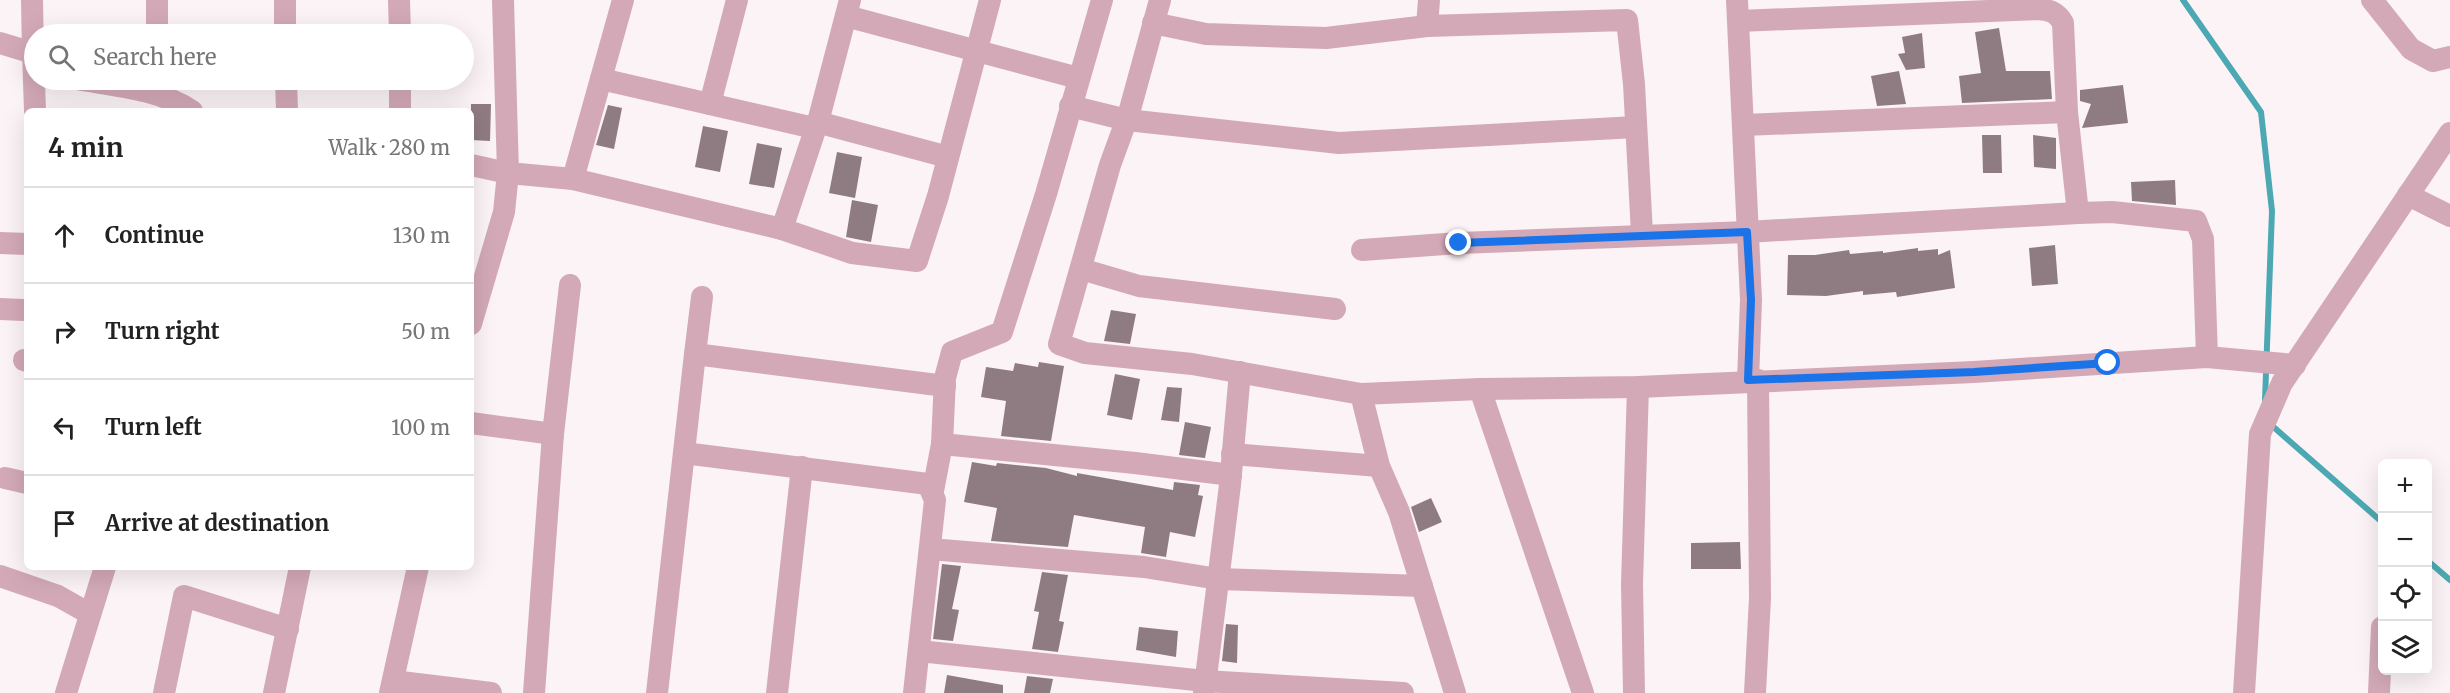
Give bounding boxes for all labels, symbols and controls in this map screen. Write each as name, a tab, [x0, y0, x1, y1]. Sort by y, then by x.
search box	[24, 24, 474, 90]
icon: search	[45, 41, 78, 74]
text: Search here	[93, 43, 216, 71]
text: 4 min	[48, 131, 123, 164]
text: Walk · 280 m	[328, 135, 450, 160]
icon: ahead	[48, 219, 81, 252]
text: Continue	[105, 221, 204, 249]
text: 130 m	[393, 223, 450, 248]
route end	[1445, 229, 1471, 255]
icon: right	[48, 315, 81, 348]
text: Turn right	[105, 317, 219, 345]
text: 50 m	[401, 319, 450, 344]
route start	[2094, 349, 2120, 375]
icon: left	[48, 411, 81, 444]
text: Turn left	[105, 413, 202, 441]
text: 100 m	[391, 415, 450, 440]
map controls	[2378, 459, 2432, 675]
button: +	[2378, 459, 2432, 513]
icon: arrive	[48, 507, 81, 540]
text: Arrive at destination	[105, 509, 329, 537]
button: −	[2378, 513, 2432, 567]
button: locate	[2378, 567, 2432, 621]
button: layers	[2378, 621, 2432, 675]

